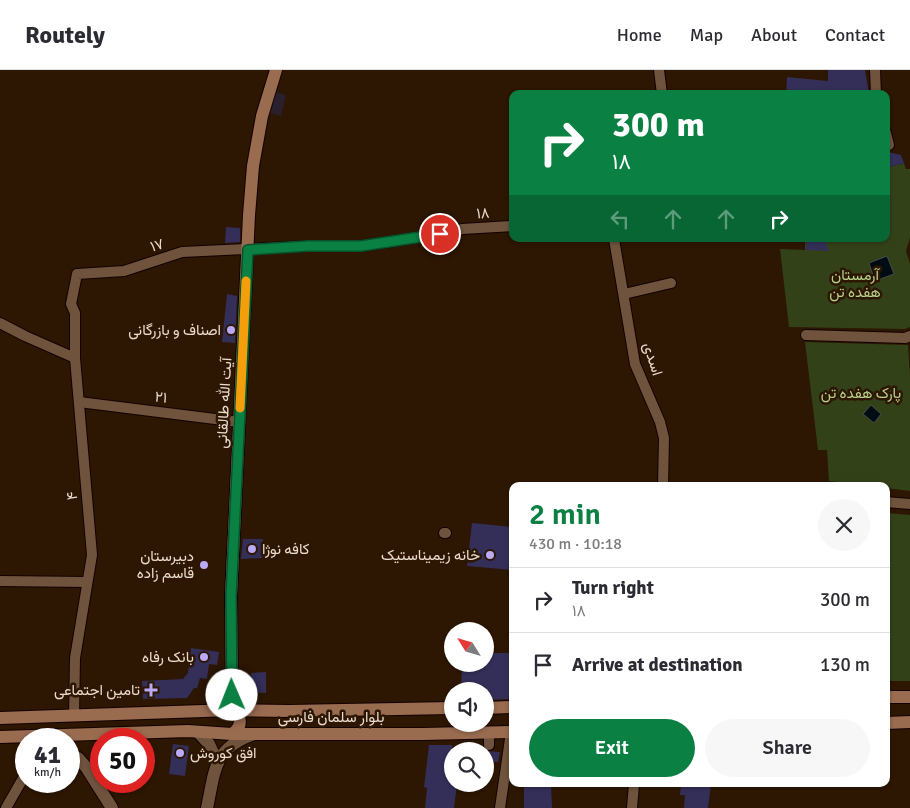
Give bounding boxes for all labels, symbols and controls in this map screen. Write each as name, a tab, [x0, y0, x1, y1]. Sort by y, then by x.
text: Routely	[25, 20, 105, 50]
text: Home	[617, 24, 662, 46]
text: Map	[690, 24, 723, 46]
text: About	[751, 24, 797, 46]
text: Contact	[825, 24, 885, 46]
text: 300 m	[612, 103, 705, 146]
icon: right	[529, 110, 594, 175]
text: ۱۸	[612, 148, 631, 175]
street label: ۱۸	[476, 204, 490, 222]
icon: left	[606, 205, 634, 233]
icon: ahead	[659, 205, 687, 233]
icon: ahead	[712, 205, 740, 233]
icon: right	[765, 205, 793, 233]
pin	[419, 213, 461, 255]
icon: arrive	[426, 220, 454, 248]
street label: ۱۷	[148, 234, 166, 256]
park label: آرمستان هفده تن	[829, 266, 881, 302]
place label: اصناف و بازرگانی	[128, 321, 221, 340]
marker: اصناف و بازرگانی	[225, 324, 237, 336]
street label: اسدی	[638, 340, 667, 378]
street label: آیت الله طالقانی	[213, 356, 236, 449]
park label: پارک هفده تن	[821, 384, 901, 403]
street label: ۲۱	[154, 387, 168, 407]
street label: ۴	[63, 491, 81, 501]
text: 2 min	[529, 496, 601, 533]
button: close	[818, 499, 870, 551]
text: 430 m · 10:18	[529, 534, 622, 554]
place label: کافه نوژا	[262, 540, 310, 558]
marker: کافه نوژا	[246, 543, 258, 555]
place label: خانه زیمیناستیک	[381, 546, 480, 564]
place label: دبیرستان قاسم زاده	[137, 547, 194, 583]
marker: خانه زیمیناستیک	[484, 549, 496, 561]
marker: دبیرستان قاسم زاده	[198, 559, 210, 571]
text: Turn right	[572, 576, 654, 600]
icon: right	[529, 586, 557, 614]
text: 300 m	[820, 588, 870, 612]
text: ۱۸	[572, 601, 586, 621]
north arrow	[444, 622, 494, 672]
map controls	[444, 622, 494, 792]
place label: بانک رفاه	[142, 648, 194, 666]
marker: بانک رفاه	[198, 651, 210, 663]
icon: arrive	[529, 651, 557, 679]
text: Arrive at destination	[572, 653, 743, 677]
text: 130 m	[820, 653, 870, 677]
position arrow	[205, 668, 257, 720]
place label: تامین اجتماعی	[54, 681, 140, 700]
button: sound	[444, 682, 494, 732]
marker: تامین اجتماعی	[144, 683, 158, 697]
street label: بلوار سلمان فارسی	[278, 708, 384, 727]
button: Exit	[529, 719, 695, 777]
button: Share	[705, 719, 870, 777]
speed limit sign: 50	[90, 728, 155, 793]
text: 41	[34, 739, 61, 770]
button: search	[444, 742, 494, 792]
place label: افق کوروش	[190, 744, 257, 763]
marker: افق کوروش	[174, 747, 186, 759]
text: km/h	[34, 765, 61, 780]

